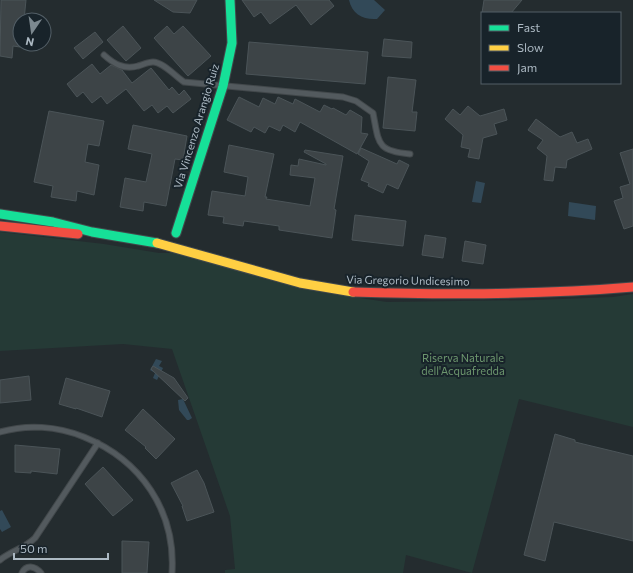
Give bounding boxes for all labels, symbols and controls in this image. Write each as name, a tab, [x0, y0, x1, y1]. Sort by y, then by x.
north arrow	[12, 12, 52, 52]
legend	[481, 12, 621, 84]
text: Fast	[517, 20, 540, 34]
text: N	[24, 35, 35, 49]
text: Slow	[517, 40, 544, 54]
text: Jam	[517, 60, 537, 75]
street label: Via Vincenzo Arangio Ruiz	[171, 62, 221, 190]
street label: Via Gregorio Undicesimo	[346, 272, 470, 288]
park label: Riserva Naturale dell'Acquafredda	[421, 351, 505, 377]
scale bar	[14, 535, 108, 561]
text: 50 m	[20, 541, 48, 555]

